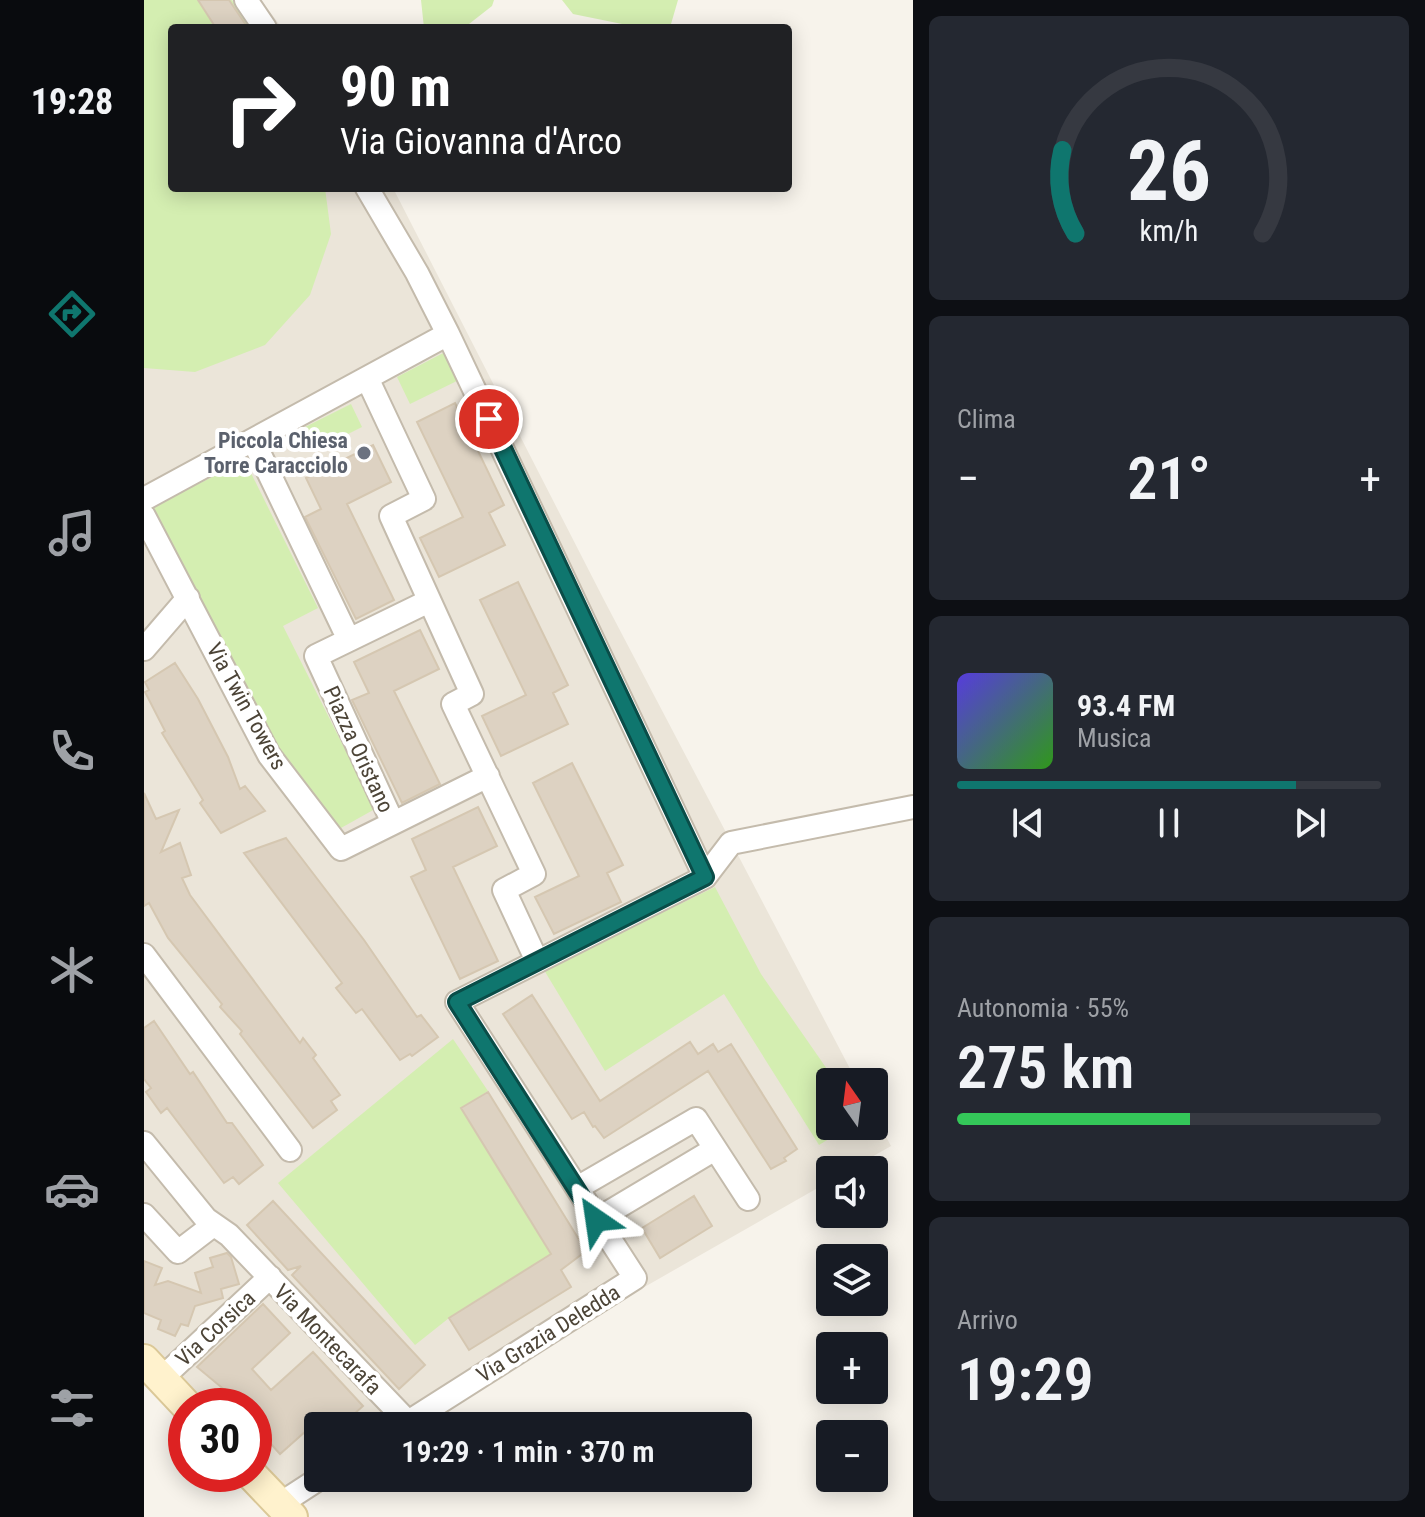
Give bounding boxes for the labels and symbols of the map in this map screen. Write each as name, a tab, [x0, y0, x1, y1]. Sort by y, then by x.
pin	[455, 385, 523, 453]
place label: Piccola Chiesa Torre Caracciolo	[204, 428, 348, 478]
marker: Piccola Chiesa Torre Caracciolo	[355, 444, 373, 462]
street label: Via Twin Towers	[202, 639, 292, 774]
street label: Piazza Oristano	[318, 682, 399, 816]
north arrow	[816, 1068, 888, 1140]
position arrow	[554, 1178, 638, 1262]
street label: Via Montecarafa	[269, 1279, 386, 1400]
street label: Via Grazia Deledda	[472, 1279, 624, 1387]
street label: Via Corsica	[171, 1285, 260, 1371]
speed limit sign: 30	[168, 1388, 272, 1492]

